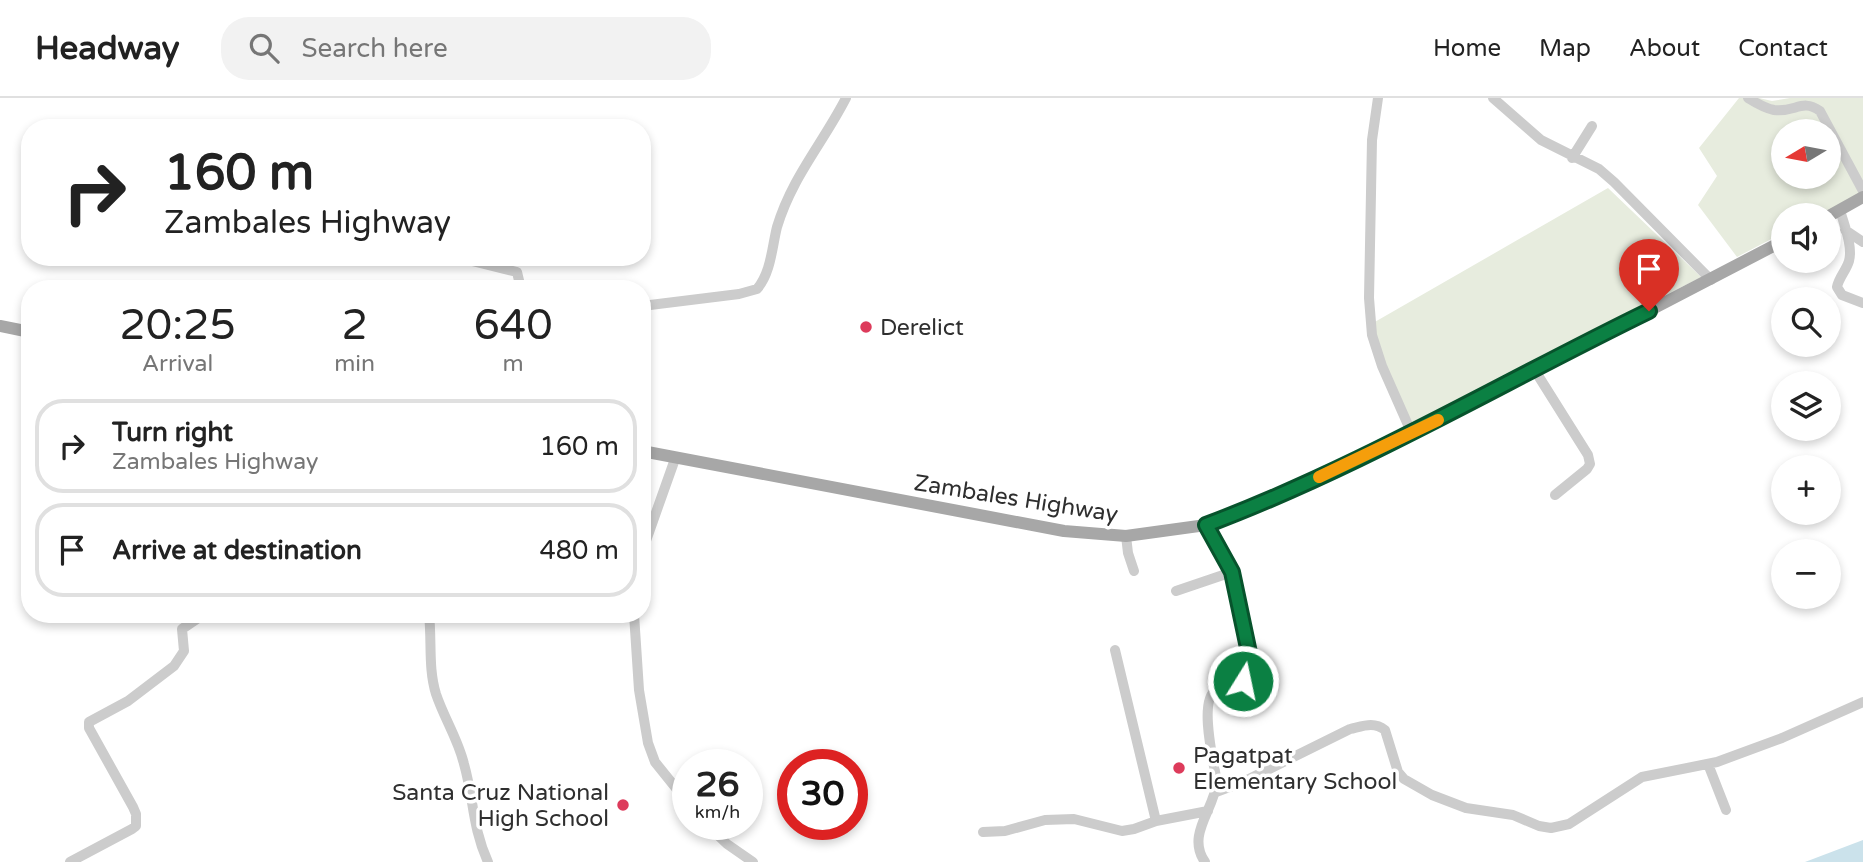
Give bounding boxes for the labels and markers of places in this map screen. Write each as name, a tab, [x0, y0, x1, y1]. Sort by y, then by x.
pin	[1619, 239, 1679, 311]
place label: Derelict	[880, 314, 964, 342]
marker: Derelict	[858, 319, 874, 335]
place label: Pagatpat Elementary School	[1193, 742, 1397, 796]
marker: Pagatpat Elementary School	[1171, 760, 1187, 776]
place label: Santa Cruz National High School	[392, 779, 609, 833]
marker: Santa Cruz National High School	[615, 797, 631, 813]

